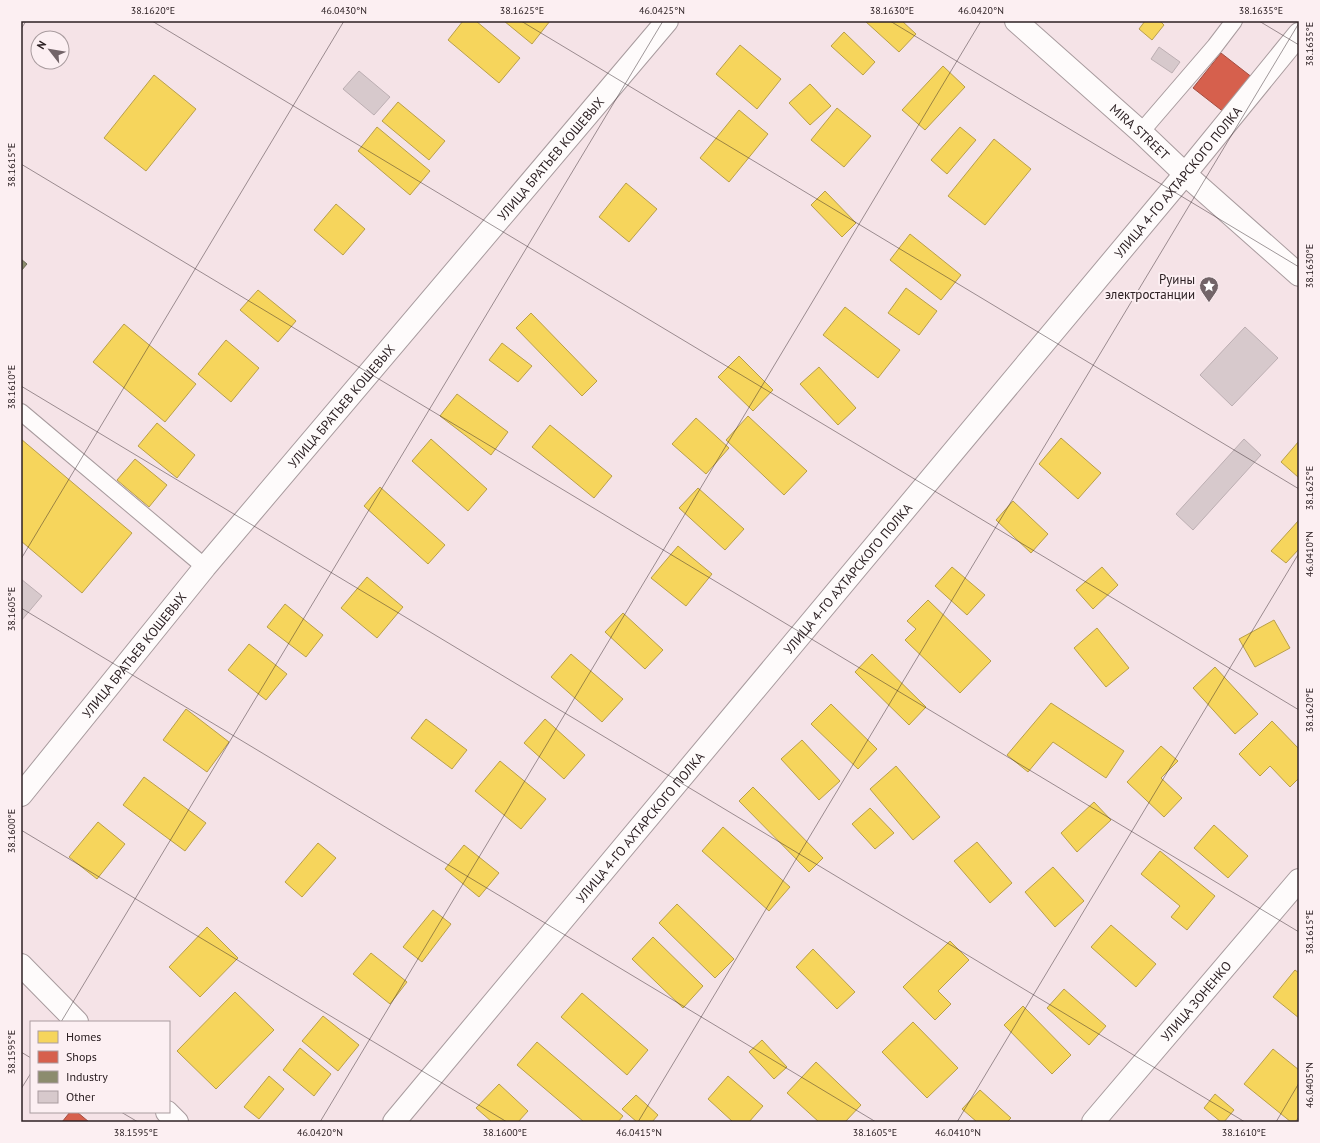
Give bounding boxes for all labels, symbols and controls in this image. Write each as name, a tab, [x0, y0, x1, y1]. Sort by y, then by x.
text: 38.1620°E	[131, 4, 175, 17]
text: 46.0430°N	[321, 4, 367, 17]
text: 38.1625°E	[500, 4, 544, 17]
text: 46.0425°N	[639, 4, 685, 17]
text: 38.1630°E	[870, 4, 914, 17]
text: 46.0420°N	[958, 4, 1004, 17]
text: 38.1635°E	[1239, 4, 1283, 17]
text: 38.1635°E	[1303, 22, 1316, 66]
north arrow	[30, 30, 70, 70]
text: N	[34, 38, 49, 52]
street label: УЛИЦА БРАТЬЕВ КОШЕВЫХ	[494, 94, 608, 224]
street label: MIRA STREET	[1106, 100, 1173, 164]
street label: УЛИЦА 4-ГО АХТАРСКОГО ПОЛКА	[1111, 103, 1246, 261]
text: 38.1615°E	[5, 143, 18, 187]
text: 38.1630°E	[1303, 244, 1316, 288]
place label: Руины электростанции	[1105, 271, 1195, 303]
place icon: Руины электростанции	[1198, 275, 1220, 303]
street label: УЛИЦА БРАТЬЕВ КОШЕВЫХ	[285, 341, 399, 472]
text: 38.1610°E	[5, 365, 18, 409]
text: 38.1625°E	[1303, 466, 1316, 510]
street label: УЛИЦА 4-ГО АХТАРСКОГО ПОЛКА	[780, 499, 916, 658]
text: 46.0410°N	[1303, 531, 1316, 577]
text: 38.1605°E	[5, 587, 18, 631]
street label: УЛИЦА БРАТЬЕВ КОШЕВЫХ	[79, 589, 190, 722]
text: 38.1620°E	[1303, 688, 1316, 732]
street label: УЛИЦА 4-ГО АХТАРСКОГО ПОЛКА	[573, 748, 709, 906]
text: 38.1600°E	[5, 809, 18, 853]
text: 38.1615°E	[1303, 910, 1316, 954]
street label: УЛИЦА ЗОНЕНКО	[1157, 957, 1235, 1045]
legend	[30, 1021, 170, 1113]
text: Homes	[66, 1029, 101, 1044]
text: 38.1595°E	[5, 1030, 18, 1074]
text: Shops	[66, 1049, 97, 1064]
text: 46.0405°N	[1303, 1062, 1316, 1108]
text: Industry	[66, 1069, 108, 1084]
text: Other	[66, 1089, 95, 1104]
text: 38.1595°E	[114, 1126, 158, 1139]
text: 46.0420°N	[297, 1126, 343, 1139]
text: 38.1600°E	[483, 1126, 527, 1139]
text: 46.0415°N	[616, 1126, 662, 1139]
text: 38.1605°E	[853, 1126, 897, 1139]
text: 46.0410°N	[935, 1126, 981, 1139]
text: 38.1610°E	[1222, 1126, 1266, 1139]

